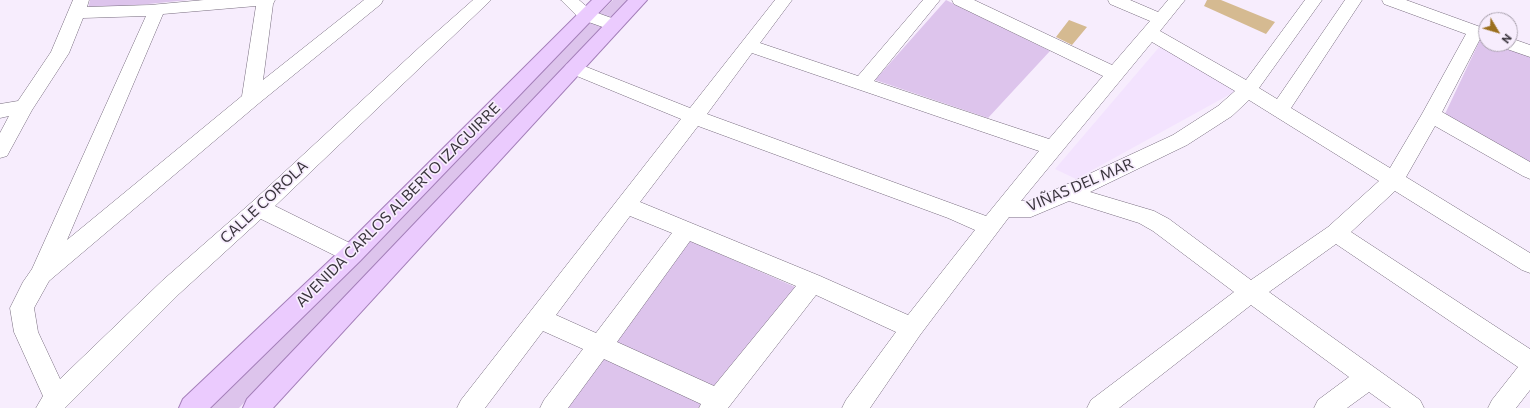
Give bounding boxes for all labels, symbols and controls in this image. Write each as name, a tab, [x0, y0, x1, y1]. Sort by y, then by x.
north arrow	[1478, 12, 1518, 52]
text: N	[1499, 32, 1515, 46]
street label: AVENIDA CARLOS ALBERTO IZAGUIRRE	[292, 99, 504, 311]
street label: VIÑAS DEL MAR	[1024, 154, 1136, 216]
street label: CALLE COROLA	[216, 157, 312, 247]

